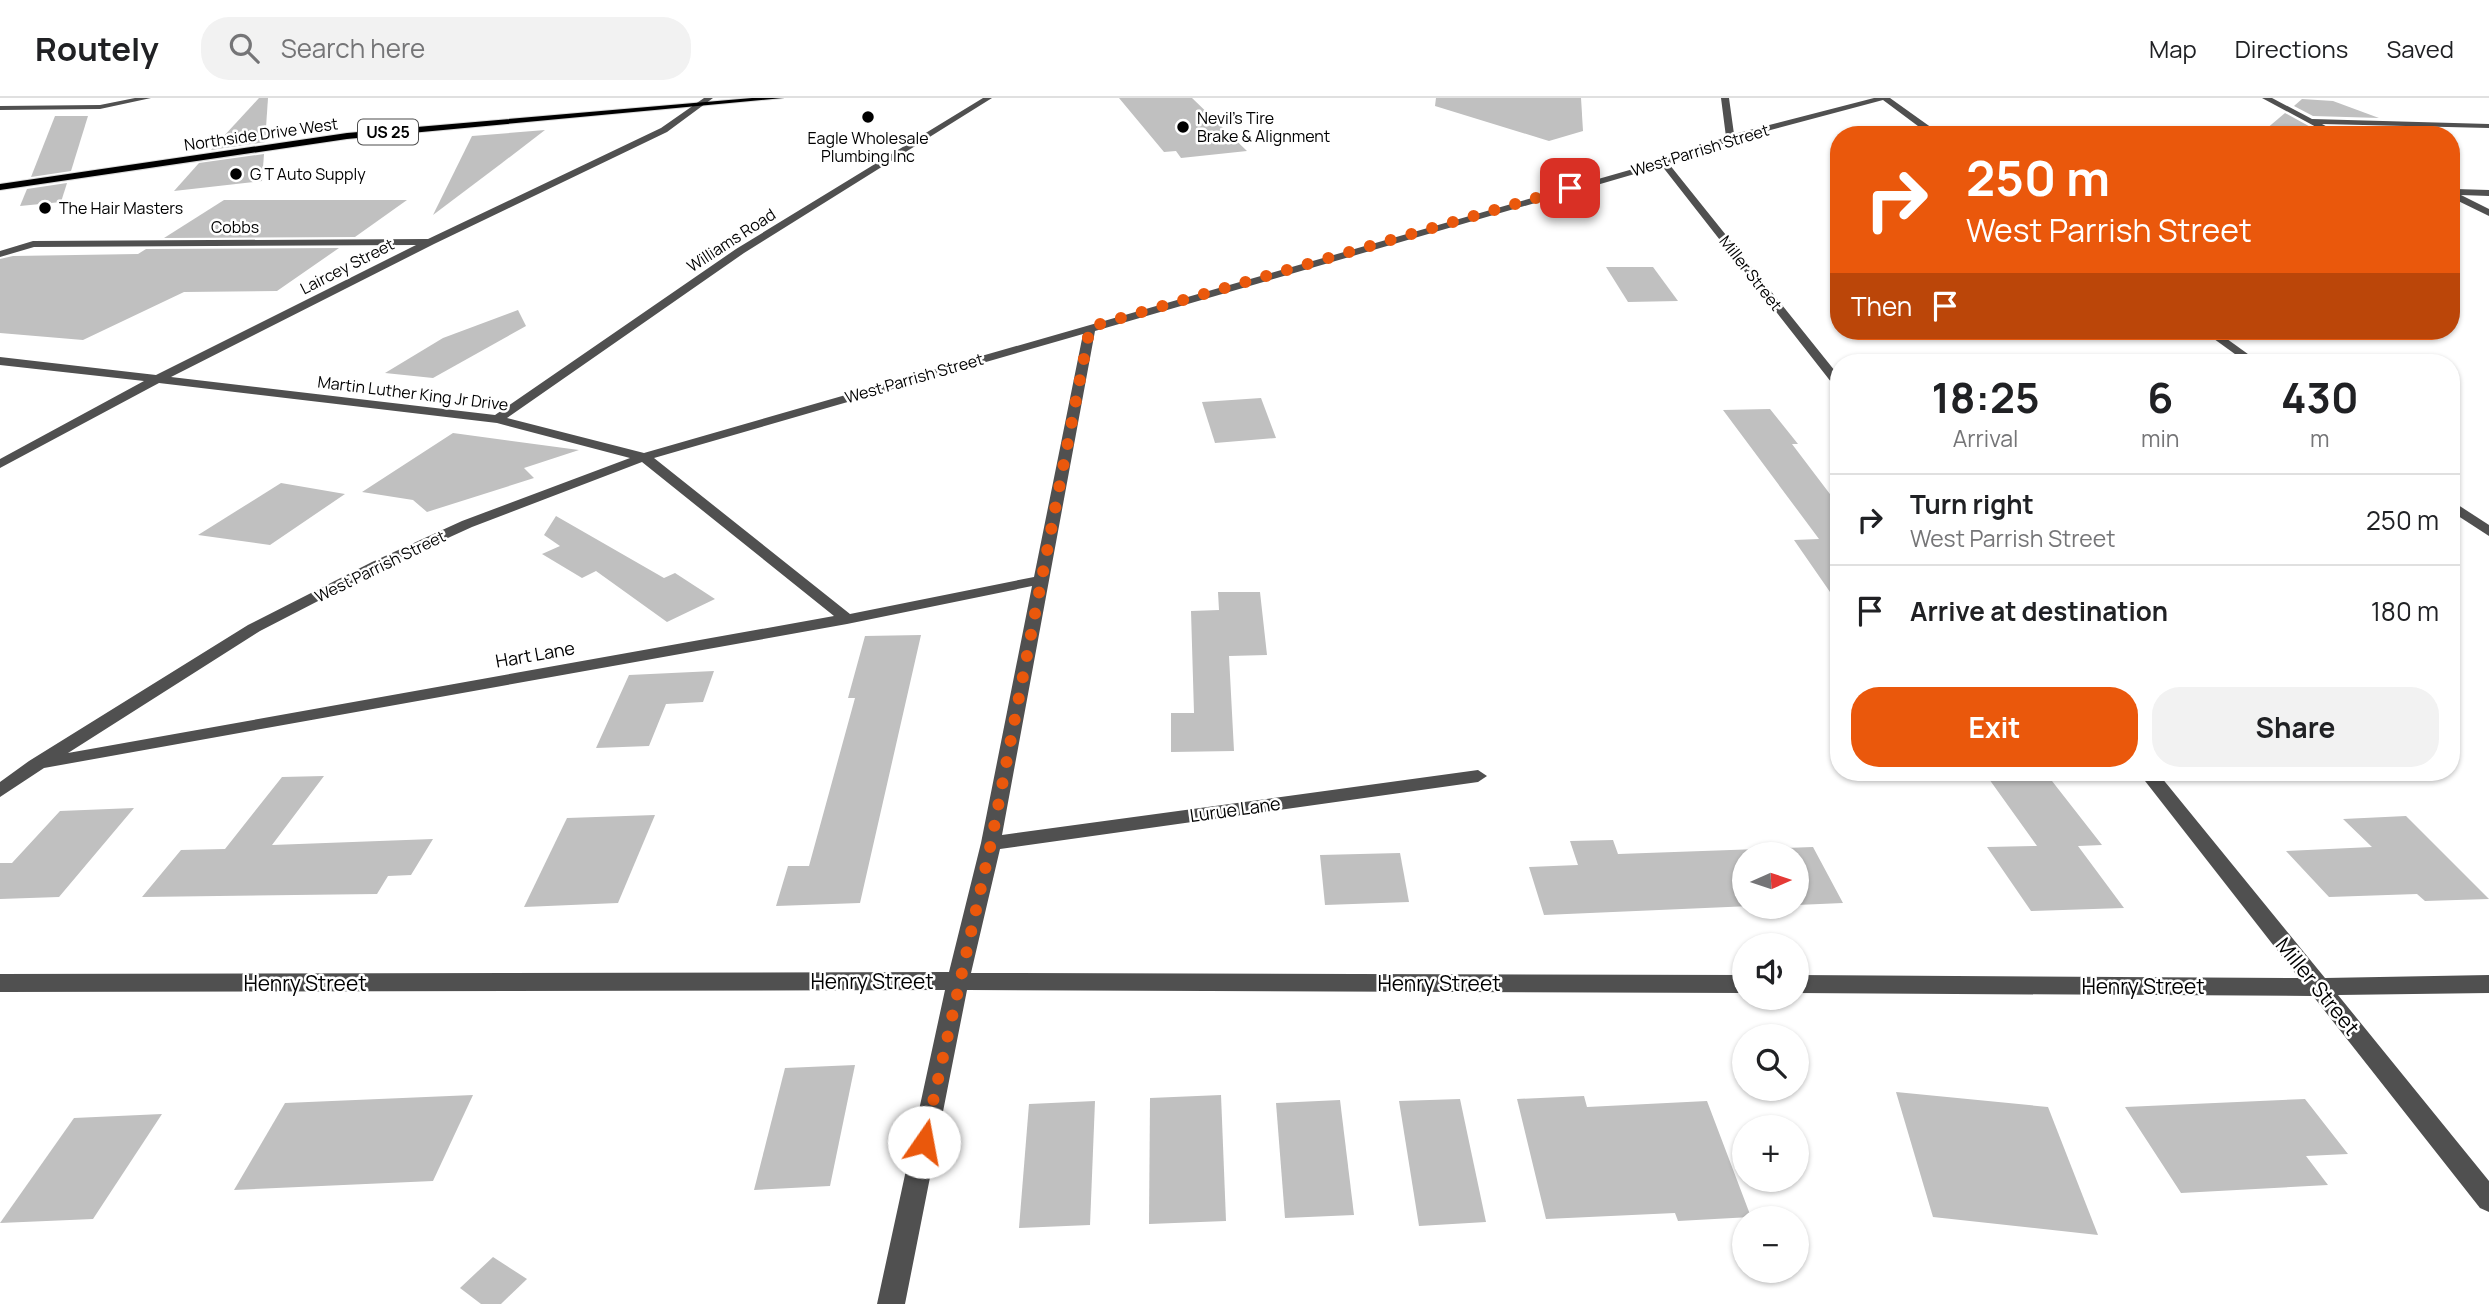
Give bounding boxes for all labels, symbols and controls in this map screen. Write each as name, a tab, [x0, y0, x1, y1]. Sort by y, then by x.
search box	[201, 17, 691, 80]
text: Routely	[35, 26, 159, 71]
icon: search	[225, 29, 263, 67]
text: Search here	[281, 30, 425, 66]
text: Map	[2149, 32, 2197, 65]
text: Directions	[2235, 32, 2348, 65]
text: Saved	[2386, 32, 2454, 65]
place label: Nevil's Tire Brake & Alignment	[1197, 107, 1330, 147]
marker: Eagle Wholesale Plumbing Inc	[860, 109, 876, 125]
street label: Northside Drive West	[183, 112, 339, 156]
marker: Nevil's Tire Brake & Alignment	[1175, 119, 1191, 135]
street label: West Parrish Street	[1628, 119, 1772, 181]
road number: US 25	[358, 120, 418, 144]
place label: Eagle Wholesale Plumbing Inc	[807, 127, 929, 167]
text: 250 m	[1966, 144, 2110, 211]
icon: right	[1851, 154, 1942, 245]
pin	[1540, 158, 1600, 218]
place label: G T Auto Supply	[250, 163, 366, 185]
marker: G T Auto Supply	[228, 166, 244, 182]
icon: arrive	[1551, 169, 1589, 207]
place label: The Hair Masters	[59, 197, 183, 219]
marker: The Hair Masters	[37, 200, 53, 216]
street label: Williams Road	[682, 203, 780, 277]
text: West Parrish Street	[1966, 208, 2252, 252]
street label: Cobbs	[211, 216, 259, 238]
street label: Miller Street	[1715, 231, 1787, 315]
street label: Laircey Street	[296, 233, 398, 299]
icon: arrive	[1926, 287, 1964, 325]
text: Then	[1851, 288, 1912, 324]
street label: West Parrish Street	[842, 348, 986, 408]
text: 18:25	[1931, 368, 2040, 426]
text: 6	[2147, 368, 2173, 426]
text: 430	[2281, 368, 2359, 426]
street label: Martin Luther King Jr Drive	[316, 370, 510, 416]
text: Arrival	[1953, 422, 2018, 454]
text: min	[2141, 422, 2180, 454]
text: m	[2310, 422, 2330, 454]
text: Turn right	[1910, 486, 2034, 522]
icon: right	[1851, 501, 1889, 539]
text: 250 m	[2366, 502, 2439, 538]
text: West Parrish Street	[1910, 522, 2115, 554]
street label: West Parrish Street	[311, 525, 449, 607]
icon: arrive	[1851, 592, 1889, 630]
text: Arrive at destination	[1910, 593, 2168, 629]
text: 180 m	[2371, 593, 2439, 629]
street label: Hart Lane	[494, 635, 576, 673]
button: Exit	[1851, 687, 2138, 767]
button: Share	[2152, 687, 2439, 767]
street label: Lurue Lane	[1188, 791, 1282, 827]
north arrow	[1732, 842, 1810, 919]
map controls	[1732, 842, 1809, 1283]
street label: Miller Street	[2270, 931, 2366, 1041]
button: sound	[1732, 933, 1809, 1010]
street label: Henry Street	[810, 967, 934, 995]
street label: Henry Street	[243, 969, 367, 997]
street label: Henry Street	[1377, 969, 1501, 997]
street label: Henry Street	[2081, 972, 2205, 1000]
button: search	[1732, 1024, 1809, 1101]
position arrow	[887, 1105, 961, 1179]
button: +	[1732, 1115, 1809, 1192]
button: −	[1732, 1206, 1809, 1283]

